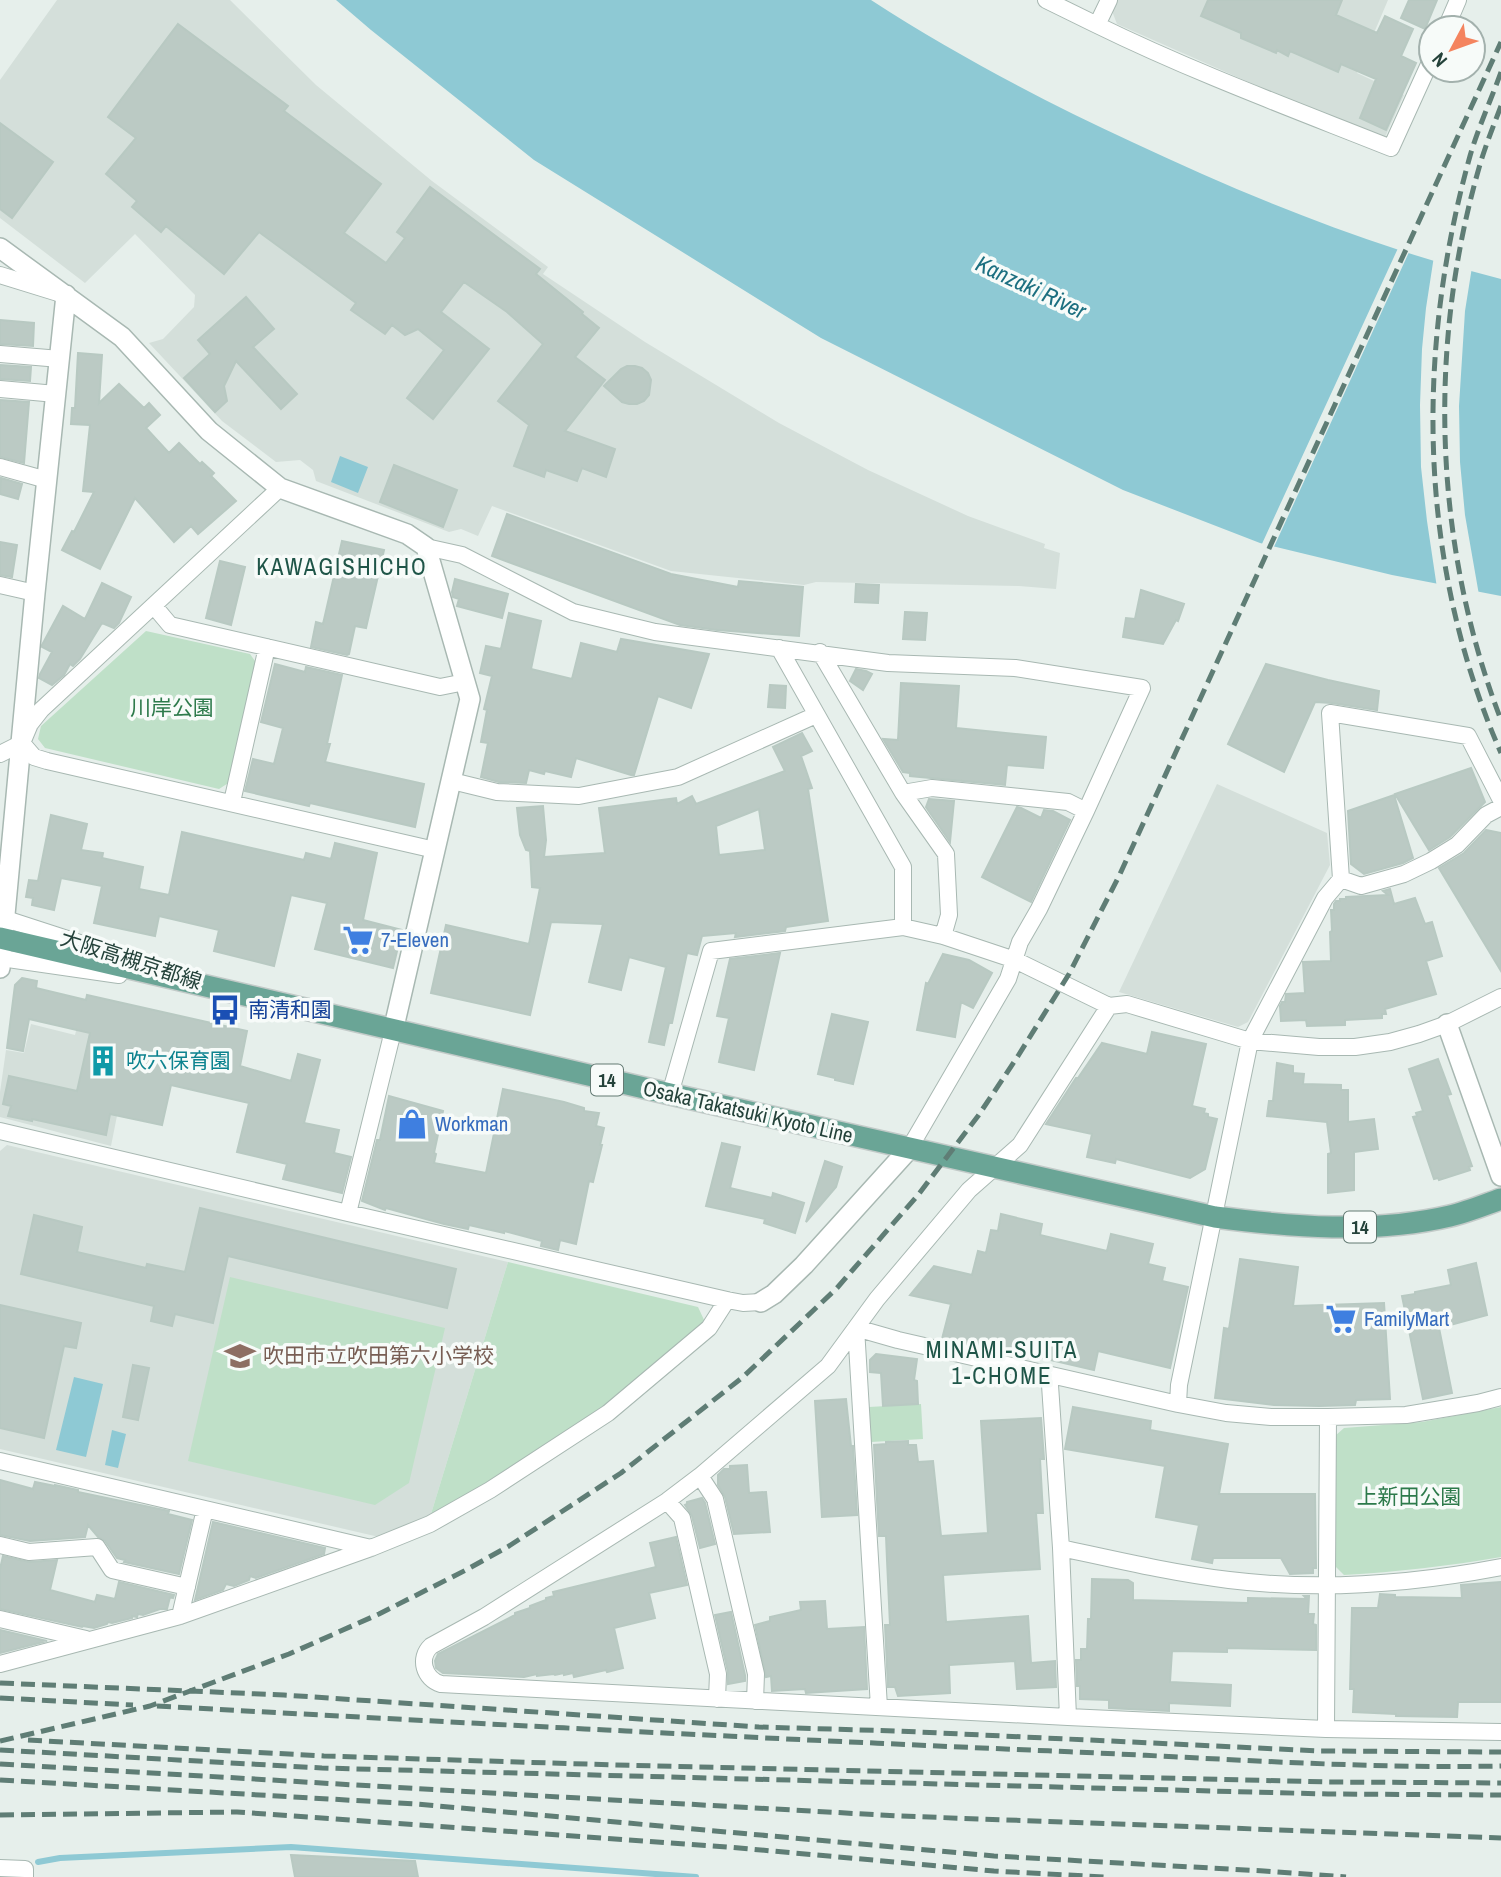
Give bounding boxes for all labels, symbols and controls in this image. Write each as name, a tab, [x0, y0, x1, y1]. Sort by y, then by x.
north arrow	[1417, 14, 1487, 84]
text: N	[1426, 47, 1453, 73]
water label: Kanzaki River	[971, 247, 1092, 326]
district label: KAWAGISHICHO	[256, 551, 428, 582]
park label: 川岸公園	[130, 693, 214, 722]
street label: 大阪高槻京都線	[57, 923, 206, 996]
supermarket icon: 7-Eleven	[341, 923, 375, 957]
place label: 7-Eleven	[381, 925, 449, 954]
bus stop icon: 南清和園	[208, 993, 242, 1027]
place label: 南清和園	[248, 995, 332, 1024]
building icon: 吹六保育園	[86, 1044, 120, 1078]
place label: 吹六保育園	[126, 1046, 231, 1075]
road number: 14	[591, 1064, 623, 1096]
street label: Osaka Takatsuki Kyoto Line	[640, 1073, 856, 1150]
shop icon: Workman	[395, 1107, 429, 1141]
place label: Workman	[435, 1109, 508, 1138]
road number: 14	[1344, 1212, 1376, 1242]
supermarket icon: FamilyMart	[1324, 1302, 1358, 1336]
place label: FamilyMart	[1364, 1304, 1449, 1333]
district label: MINAMI-SUITA 1-CHOME	[926, 1334, 1078, 1391]
school or university icon: 吹田市立吹田第六小学校	[223, 1339, 257, 1373]
place label: 吹田市立吹田第六小学校	[263, 1341, 494, 1370]
park label: 上新田公園	[1357, 1482, 1462, 1511]

